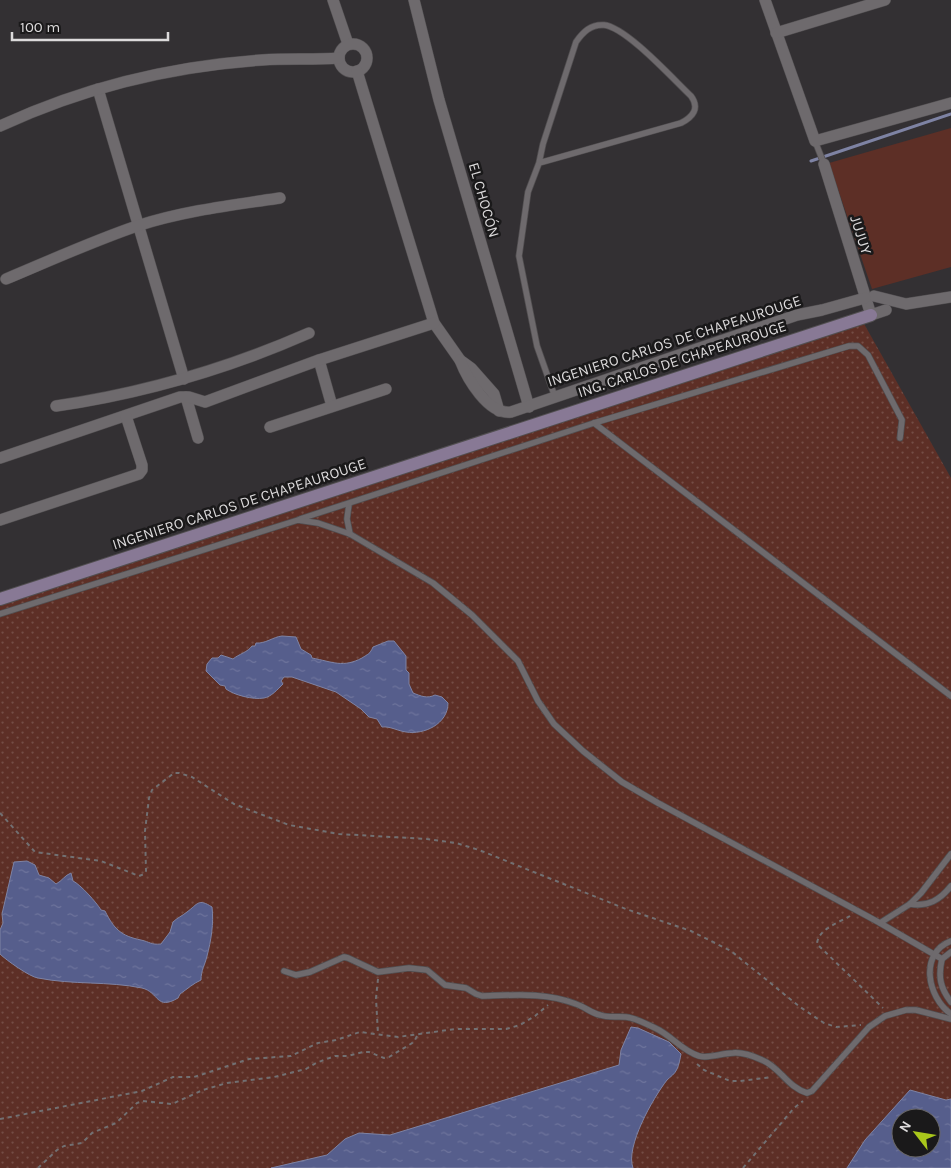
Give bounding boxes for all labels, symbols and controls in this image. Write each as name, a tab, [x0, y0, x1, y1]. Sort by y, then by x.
scale bar	[12, 10, 169, 42]
text: 100 m	[20, 18, 60, 36]
street label: EL CHOCÓN	[465, 160, 503, 240]
street label: JUJUY	[846, 213, 876, 257]
street label: INGENIERO CARLOS DE CHAPEAUROUGE	[545, 291, 803, 391]
street label: ING. CARLOS DE CHAPEAUROUGE	[575, 317, 789, 401]
street label: INGENIERO CARLOS DE CHAPEAUROUGE	[110, 454, 368, 554]
north arrow	[891, 1108, 941, 1158]
text: N	[895, 1118, 915, 1135]

